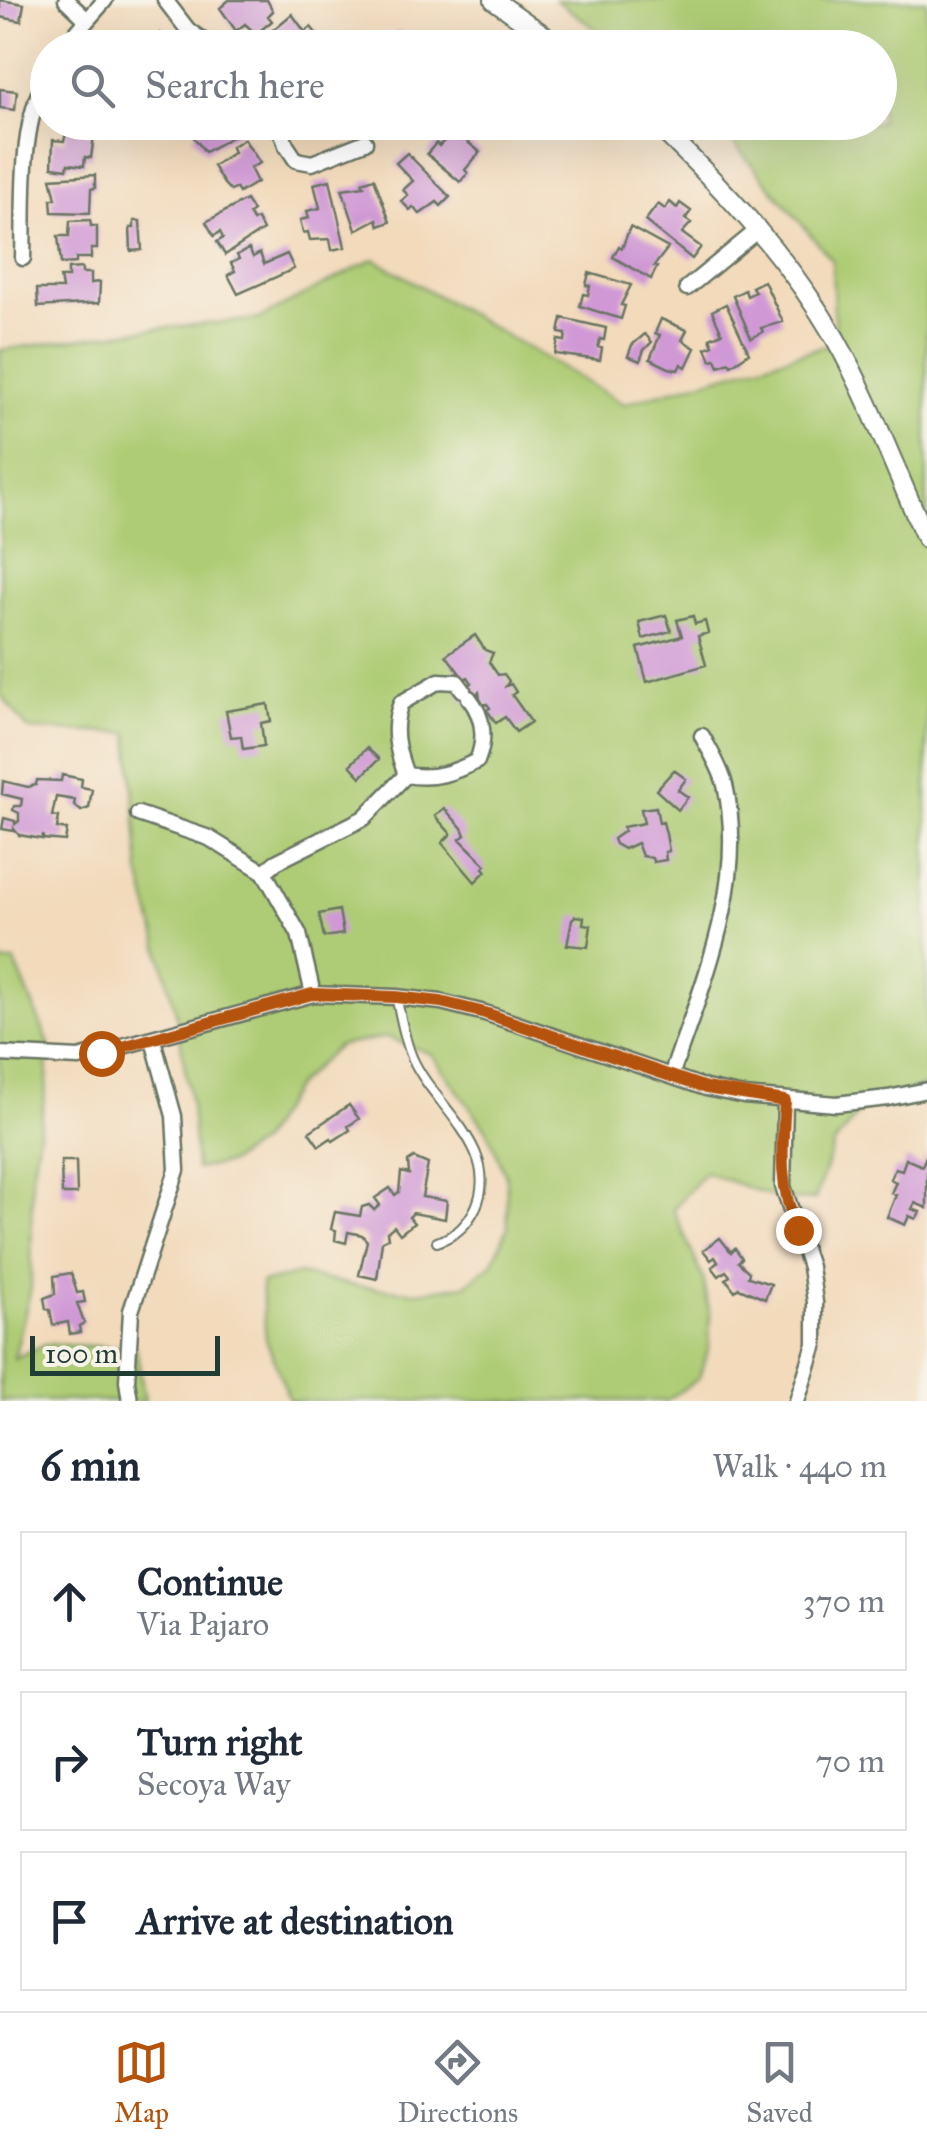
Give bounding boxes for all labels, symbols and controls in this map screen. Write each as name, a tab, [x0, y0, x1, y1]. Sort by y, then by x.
search box	[30, 30, 897, 140]
icon: search	[65, 58, 120, 113]
text: Search here	[145, 62, 325, 108]
route start	[79, 1031, 125, 1077]
route end	[776, 1208, 822, 1254]
scale bar	[30, 1331, 220, 1376]
text: 100 m	[45, 1336, 118, 1371]
text: 6 min	[40, 1440, 140, 1492]
text: Walk · 440 m	[712, 1447, 887, 1486]
text: Continue	[137, 1559, 283, 1605]
icon: ahead	[42, 1574, 97, 1629]
text: 370 m	[803, 1582, 885, 1621]
text: Via Pajaro	[137, 1605, 269, 1644]
text: Turn right	[137, 1719, 303, 1765]
icon: right	[42, 1734, 97, 1789]
text: 70 m	[816, 1742, 885, 1781]
text: Secoya Way	[137, 1765, 291, 1804]
icon: arrive	[42, 1894, 97, 1949]
text: Arrive at destination	[137, 1898, 454, 1944]
tab: Map	[114, 2035, 169, 2130]
tab: Directions	[397, 2035, 518, 2130]
tab: Saved	[746, 2035, 813, 2130]

